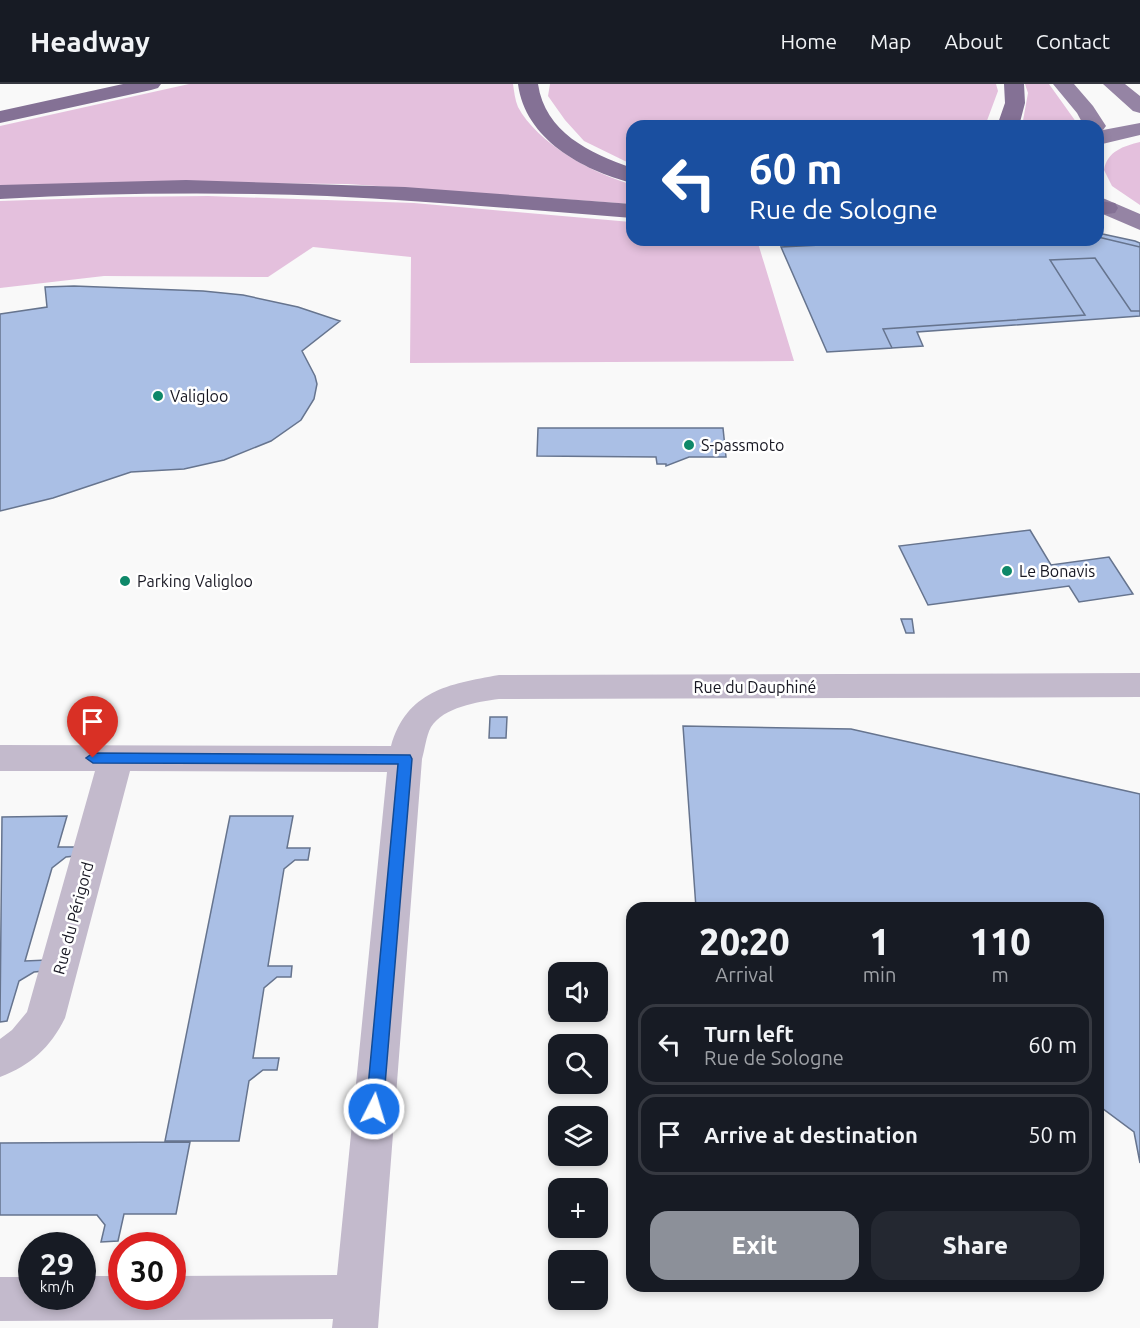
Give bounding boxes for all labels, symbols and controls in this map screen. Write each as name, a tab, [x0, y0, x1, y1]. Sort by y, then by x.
text: Headway	[30, 26, 150, 57]
text: Home	[780, 29, 837, 53]
text: Map	[870, 29, 911, 53]
text: About	[944, 29, 1003, 53]
text: Contact	[1036, 29, 1110, 53]
icon: left	[650, 144, 728, 222]
text: 60 m	[749, 145, 843, 192]
text: Rue de Sologne	[749, 194, 938, 224]
place label: Valigloo	[170, 387, 228, 405]
marker: Valigloo	[151, 389, 165, 403]
place label: S-passmoto	[701, 436, 784, 454]
marker: S-passmoto	[682, 438, 696, 452]
place label: Le Bonavis	[1019, 562, 1095, 580]
marker: Le Bonavis	[1000, 564, 1014, 578]
place label: Parking Valigloo	[137, 572, 253, 590]
marker: Parking Valigloo	[118, 574, 132, 588]
street label: Rue du Dauphiné	[694, 678, 816, 696]
pin	[67, 696, 118, 758]
icon: arrive	[76, 705, 109, 738]
street label: Rue du Périgord	[49, 860, 97, 976]
text: 20:20	[699, 921, 789, 962]
text: 1	[869, 921, 890, 962]
text: 110	[970, 921, 1031, 962]
map controls	[548, 962, 608, 1310]
button: sound	[548, 962, 608, 1022]
text: Arrival	[715, 963, 774, 986]
text: min	[863, 963, 896, 986]
text: m	[992, 963, 1009, 986]
text: Turn left	[704, 1021, 794, 1046]
icon: left	[653, 1028, 686, 1061]
text: 60 m	[1028, 1032, 1077, 1057]
button: search	[548, 1034, 608, 1094]
text: Rue de Sologne	[704, 1046, 844, 1069]
position arrow	[342, 1077, 406, 1141]
button: layers	[548, 1106, 608, 1166]
icon: arrive	[653, 1118, 686, 1151]
text: Arrive at destination	[704, 1122, 918, 1147]
text: 50 m	[1028, 1122, 1077, 1147]
button: +	[548, 1178, 608, 1238]
button: Exit	[650, 1211, 859, 1280]
button: Share	[871, 1211, 1080, 1280]
speed limit sign: 30	[108, 1232, 186, 1310]
text: 29	[40, 1247, 74, 1281]
button: −	[548, 1250, 608, 1310]
text: km/h	[40, 1278, 74, 1295]

